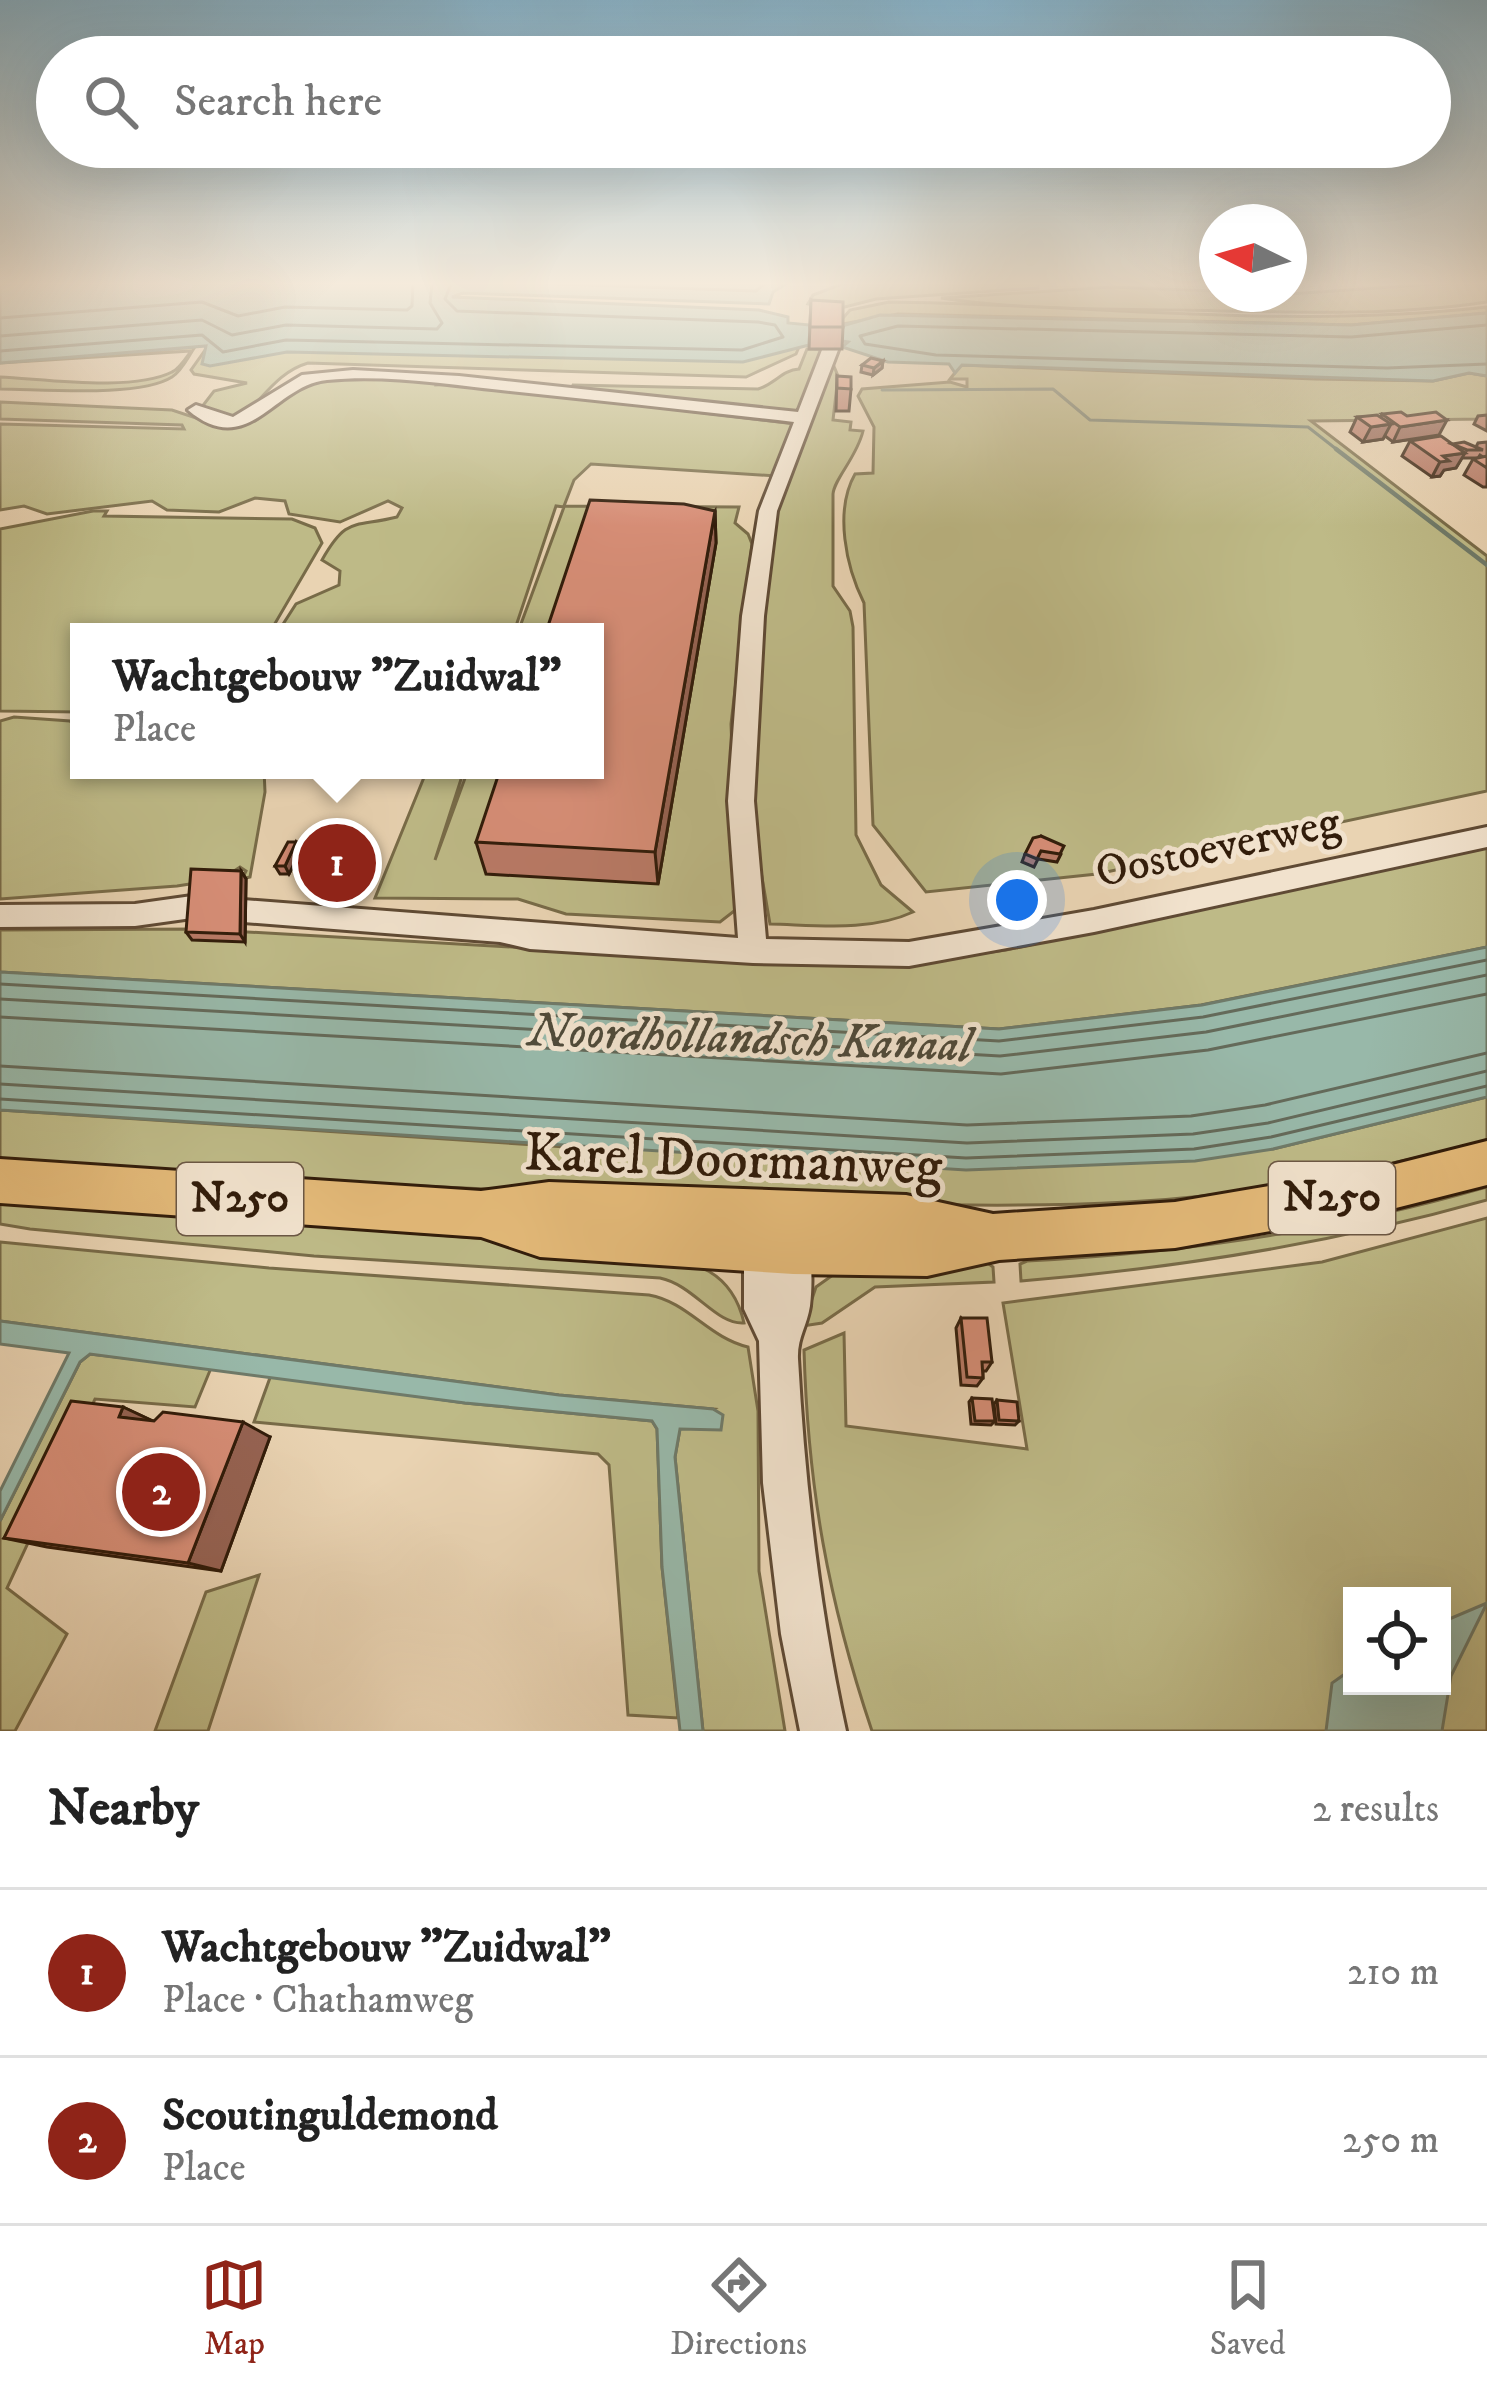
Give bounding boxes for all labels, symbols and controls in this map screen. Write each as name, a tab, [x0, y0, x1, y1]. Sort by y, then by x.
search box	[36, 36, 1451, 168]
icon: search	[78, 69, 144, 135]
text: Search here	[174, 74, 382, 130]
north arrow	[1199, 204, 1307, 312]
popup	[70, 623, 604, 779]
text: Wachtgebouw "Zuidwal"	[113, 649, 561, 705]
text: Place	[113, 705, 196, 754]
street label: Oostoeverweg	[1091, 795, 1345, 901]
pin: 1	[298, 818, 376, 908]
your location	[987, 870, 1047, 930]
water label: Noordhollandsch Kanaal	[524, 1001, 977, 1077]
street label: Karel Doormanweg	[523, 1120, 944, 1202]
road number: N250	[1269, 1162, 1395, 1234]
road number: N250	[177, 1163, 303, 1235]
pin: 2	[122, 1447, 200, 1537]
map controls	[1343, 1587, 1451, 1695]
button: locate	[1343, 1587, 1451, 1695]
text: Nearby	[48, 1777, 199, 1841]
text: 2 results	[1312, 1785, 1439, 1834]
text: Wachtgebouw "Zuidwal"	[162, 1920, 611, 1976]
text: 1	[80, 1948, 94, 1997]
text: 210 m	[1347, 1948, 1439, 1997]
text: Place · Chathamweg	[162, 1976, 473, 2025]
text: Scoutinguldemond	[162, 2088, 498, 2144]
text: 2	[77, 2116, 97, 2165]
text: 250 m	[1342, 2116, 1439, 2165]
text: Place	[162, 2144, 246, 2193]
tab: Map	[201, 2252, 267, 2365]
tab: Directions	[670, 2252, 807, 2365]
tab: Saved	[1210, 2252, 1286, 2365]

